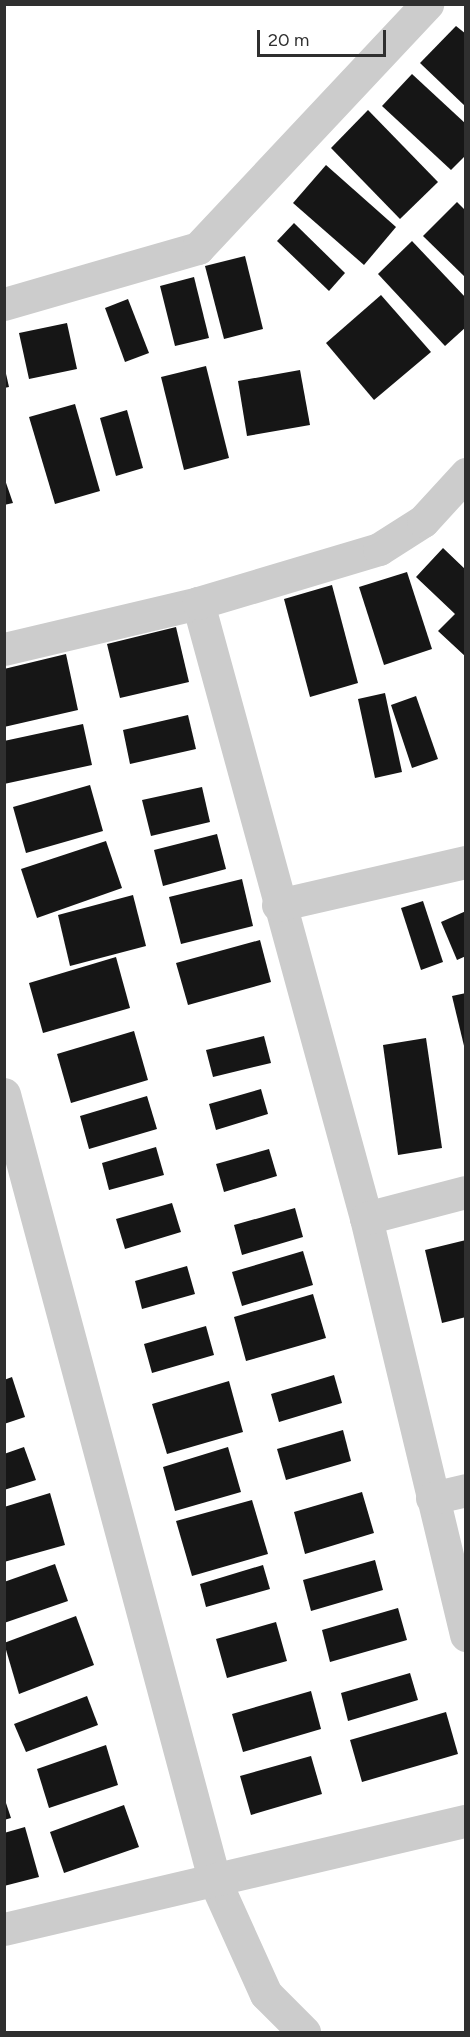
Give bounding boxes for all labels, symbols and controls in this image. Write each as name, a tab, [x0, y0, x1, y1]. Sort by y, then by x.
scale bar	[260, 18, 389, 56]
text: 20 m	[268, 29, 309, 51]

